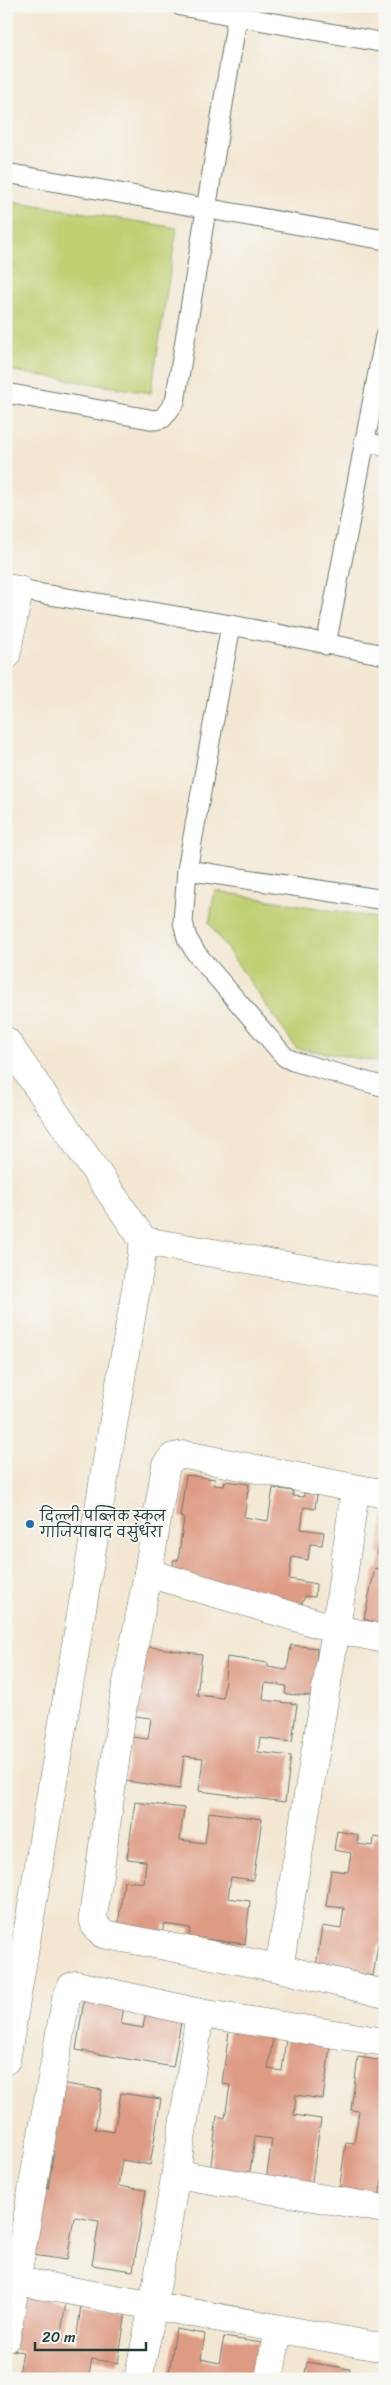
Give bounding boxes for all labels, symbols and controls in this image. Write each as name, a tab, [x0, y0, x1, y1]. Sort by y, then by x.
place label: दिल्ली पब्लिक स्कूल गाजियाबाद वसुंधरा	[39, 1504, 166, 1545]
marker: दिल्ली पब्लिक स्कूल गाजियाबाद वसुंधरा	[24, 1518, 36, 1530]
scale bar	[35, 2320, 146, 2352]
text: 20 m	[42, 2324, 76, 2350]

